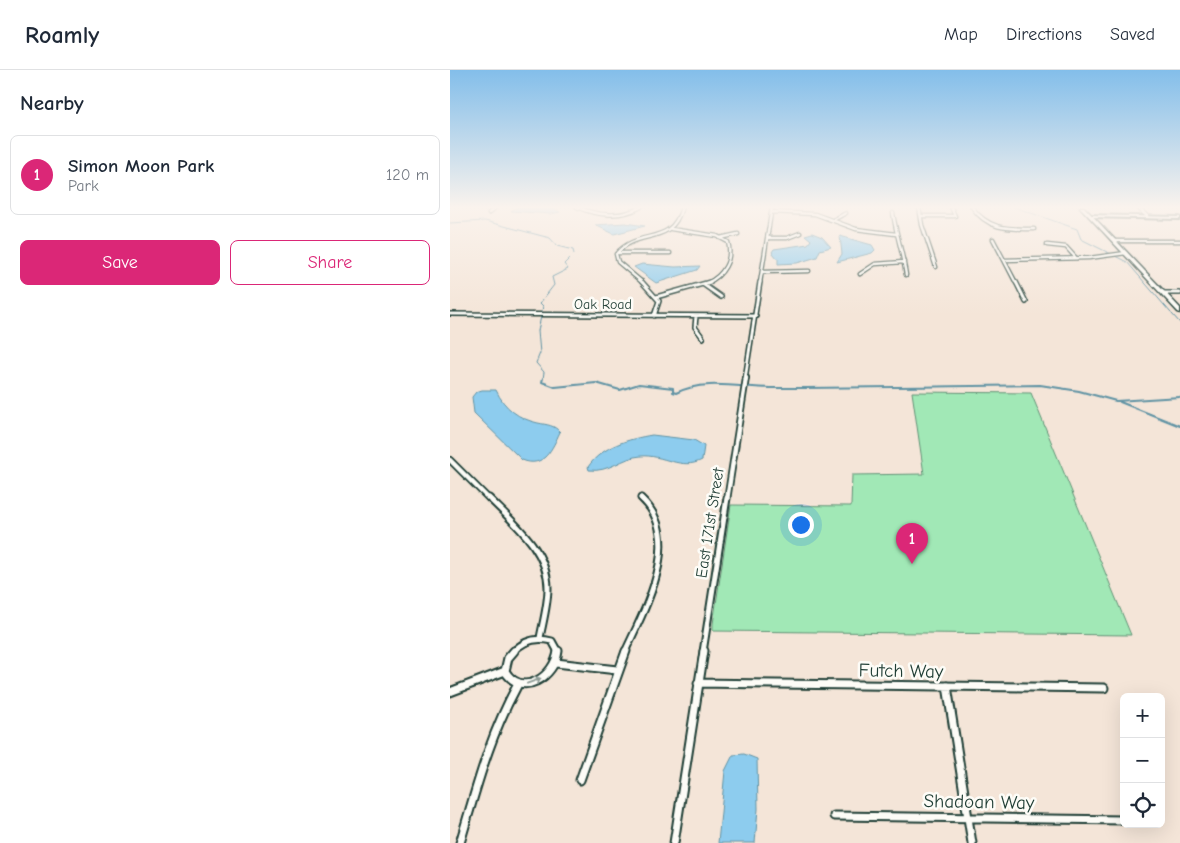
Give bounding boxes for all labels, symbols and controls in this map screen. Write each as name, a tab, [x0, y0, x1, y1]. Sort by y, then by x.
text: Roamly	[25, 21, 99, 49]
text: Map	[944, 24, 978, 45]
text: Directions	[1006, 24, 1082, 45]
text: Saved	[1110, 24, 1155, 45]
text: Nearby	[20, 91, 84, 115]
text: Simon Moon Park	[68, 155, 214, 177]
text: 1	[34, 166, 40, 184]
text: 120 m	[386, 166, 429, 184]
text: Park	[68, 177, 99, 195]
button: Save	[20, 240, 220, 285]
button: Share	[230, 240, 430, 285]
street label: Oak Road	[574, 296, 632, 313]
street label: East 171st Street	[692, 466, 728, 579]
your location	[788, 512, 814, 538]
pin: 1	[896, 523, 928, 564]
street label: Futch Way	[858, 659, 944, 683]
one-way arrow	[526, 676, 541, 685]
map controls	[1120, 693, 1165, 828]
button: +	[1120, 693, 1165, 738]
button: −	[1120, 738, 1165, 783]
button: locate	[1120, 783, 1165, 828]
street label: Shadoan Way	[923, 790, 1035, 814]

